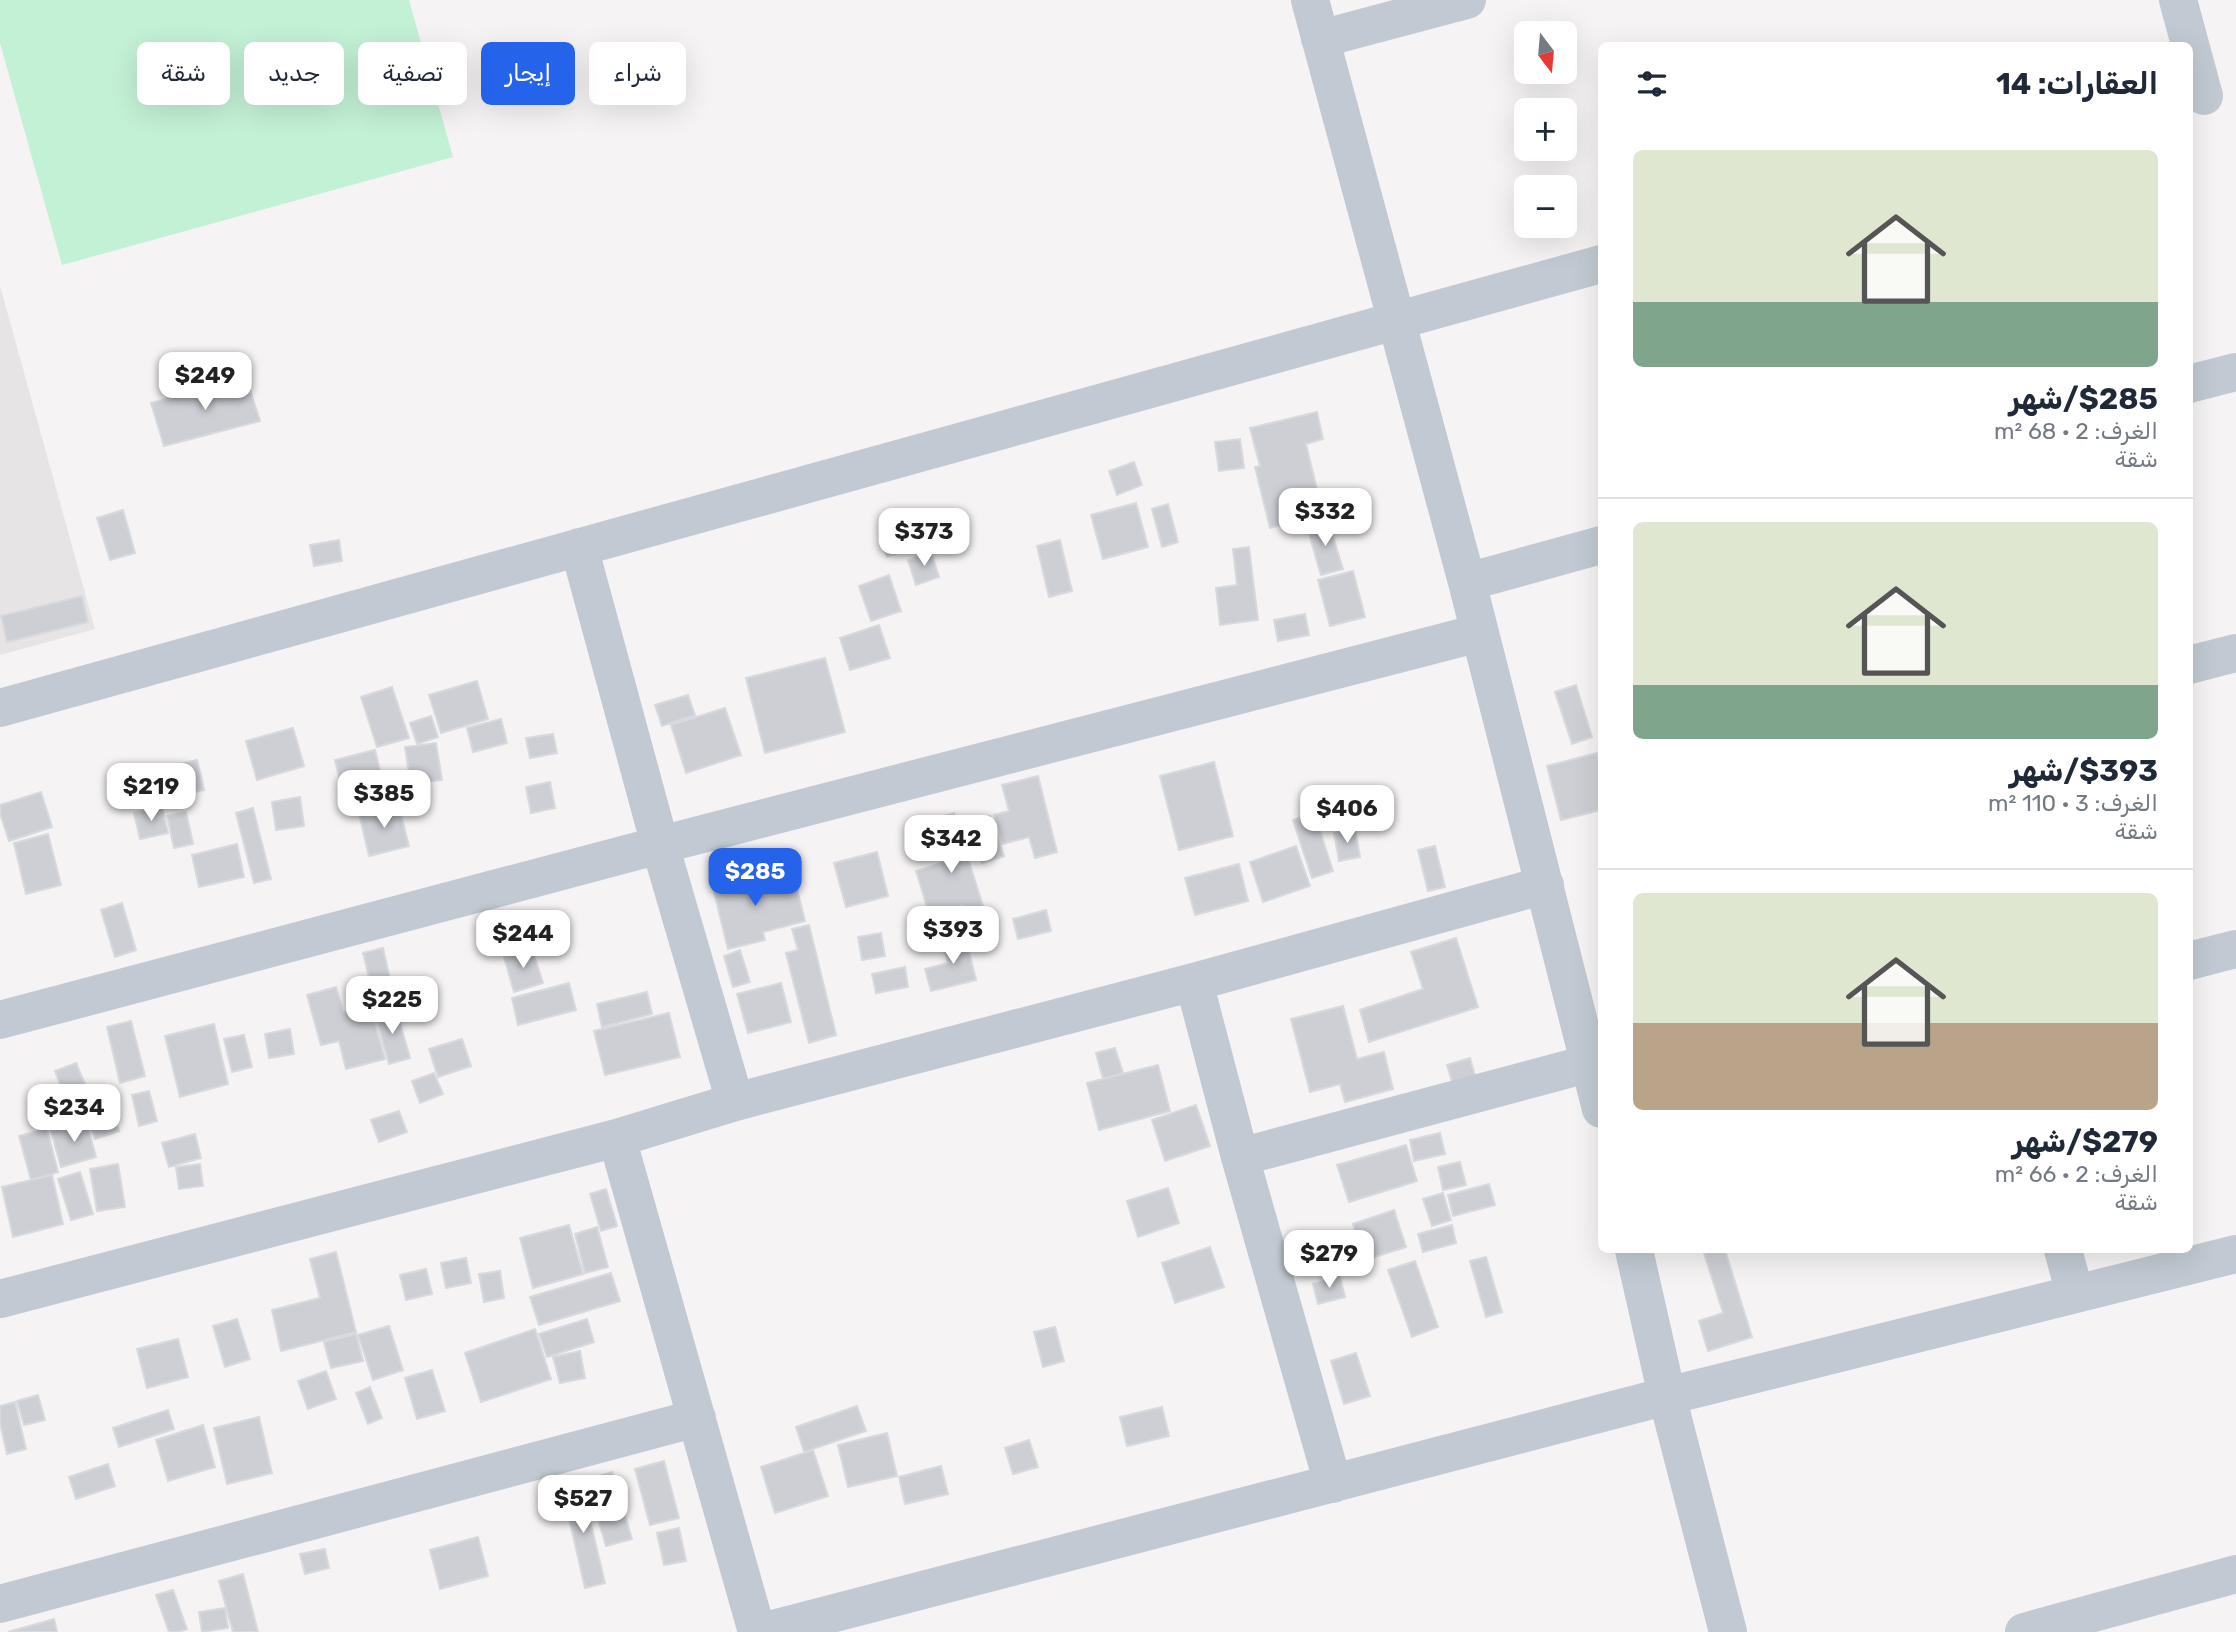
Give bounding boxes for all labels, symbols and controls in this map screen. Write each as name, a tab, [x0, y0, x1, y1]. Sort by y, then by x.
north arrow	[1514, 21, 1577, 84]
map controls	[1514, 21, 1577, 238]
chip: شقة	[137, 42, 230, 105]
chip: جديد	[244, 42, 344, 105]
chip: تصفية	[358, 42, 467, 105]
chip: إيجار	[481, 42, 575, 105]
chip: شراء	[589, 42, 686, 105]
icon: filters	[1633, 65, 1671, 103]
text: العقارات: 14	[1996, 66, 2158, 102]
button: +	[1514, 98, 1577, 161]
button: −	[1514, 175, 1577, 238]
icon: home	[1833, 196, 1959, 322]
pin: $249	[164, 352, 246, 412]
text: $249	[175, 361, 235, 389]
text: $285/شهر	[2009, 381, 2158, 417]
text: الغرف: 2 · 68 m²	[1994, 417, 2158, 445]
text: شقة	[2114, 445, 2158, 473]
pin: $332	[1284, 489, 1366, 548]
text: $332	[1295, 497, 1355, 525]
pin: $373	[883, 508, 965, 568]
text: $373	[895, 517, 953, 545]
icon: home	[1833, 568, 1959, 694]
text: $393/شهر	[2009, 753, 2158, 789]
pin: $219	[110, 764, 192, 823]
pin: $385	[343, 770, 425, 830]
text: $219	[123, 772, 179, 800]
text: $385	[354, 779, 414, 807]
pin: $406	[1306, 786, 1388, 845]
text: الغرف: 3 · 110 m²	[1988, 789, 2158, 817]
text: $406	[1316, 794, 1378, 822]
pin: $342	[910, 816, 992, 875]
text: شقة	[2114, 817, 2158, 845]
text: $342	[920, 824, 982, 852]
pin: $285	[714, 848, 796, 908]
text: $285	[725, 857, 785, 885]
pin: $393	[912, 906, 994, 966]
pin: $244	[482, 911, 564, 970]
text: $393	[923, 915, 983, 943]
text: $244	[492, 919, 554, 947]
icon: home	[1833, 939, 1959, 1065]
pin: $225	[351, 976, 433, 1036]
text: $225	[362, 985, 422, 1013]
pin: $234	[33, 1084, 115, 1144]
text: $234	[43, 1093, 105, 1121]
text: $279/شهر	[2012, 1124, 2158, 1160]
text: الغرف: 2 · 66 m²	[1995, 1160, 2158, 1188]
text: شقة	[2114, 1188, 2158, 1216]
pin: $279	[1288, 1230, 1370, 1290]
text: $279	[1300, 1239, 1358, 1267]
pin: $527	[542, 1476, 624, 1535]
text: $527	[554, 1484, 612, 1512]

